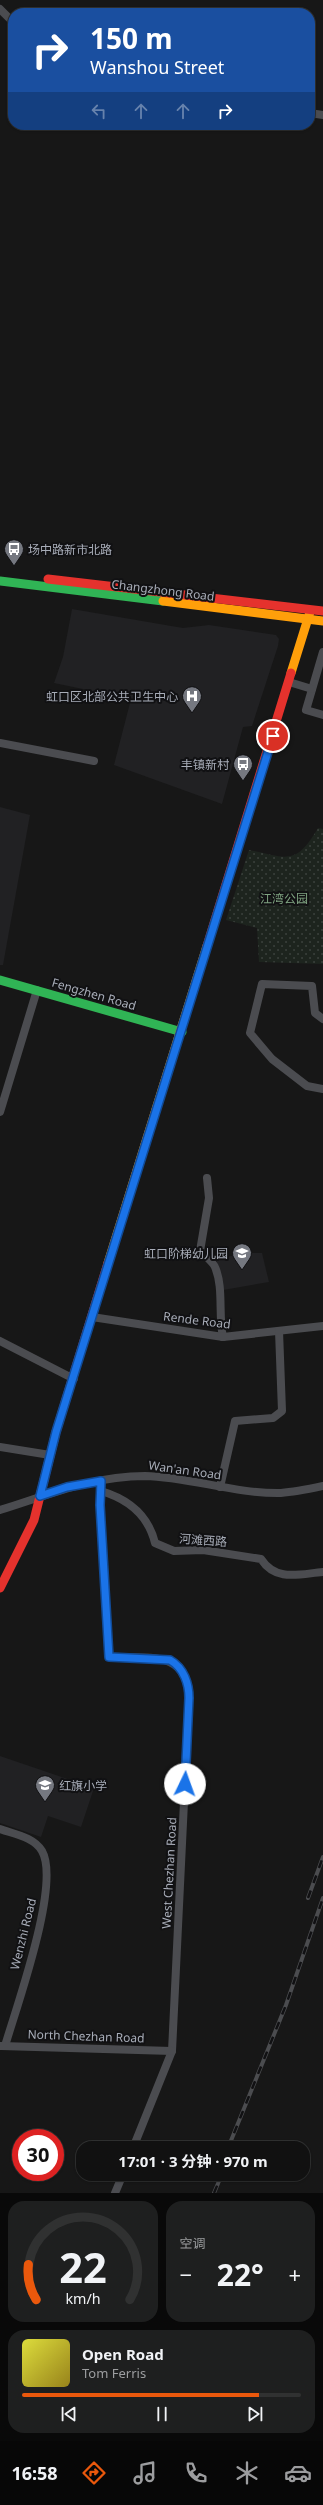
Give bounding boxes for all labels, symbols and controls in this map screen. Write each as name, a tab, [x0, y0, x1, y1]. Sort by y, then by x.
text: 150 m	[90, 19, 173, 57]
icon: right	[24, 24, 76, 76]
text: Wanshou Street	[90, 55, 224, 79]
icon: left	[88, 100, 110, 122]
icon: ahead	[130, 100, 152, 122]
icon: ahead	[172, 100, 194, 122]
icon: right	[214, 100, 236, 122]
bus stop icon: 场中路新市北路	[3, 538, 25, 566]
place label: 场中路新市北路	[28, 541, 112, 558]
street label: Changzhong Road	[111, 575, 215, 605]
hospital icon: 虹口区北部公共卫生中心	[181, 685, 203, 713]
place label: 虹口区北部公共卫生中心	[46, 688, 178, 705]
pin	[256, 719, 290, 753]
icon: arrive	[262, 725, 284, 747]
bus stop icon: 丰镇新村	[232, 753, 254, 781]
place label: 丰镇新村	[181, 756, 230, 773]
park label: 江湾公园	[260, 890, 308, 907]
street label: Fengzhen Road	[50, 974, 138, 1014]
school or university icon: 虹口阶梯幼儿园	[231, 1242, 253, 1270]
place label: 虹口阶梯幼儿园	[144, 1245, 228, 1262]
street label: Rende Road	[162, 1307, 232, 1333]
street label: Wan'an Road	[148, 1456, 222, 1484]
street label: 河滩西路	[178, 1530, 228, 1550]
position arrow	[164, 1763, 206, 1805]
school or university icon: 红旗小学	[34, 1774, 56, 1802]
place label: 红旗小学	[59, 1777, 107, 1794]
street label: West Chezhan Road	[158, 1817, 180, 1929]
street label: Wenzhi Road	[6, 1896, 40, 1972]
street label: North Chezhan Road	[27, 2025, 145, 2047]
speed limit sign: 30	[12, 2129, 64, 2181]
text: 17:01 · 3 分钟 · 970 m	[118, 2151, 268, 2171]
text: 空调	[180, 2234, 206, 2252]
text: 22	[59, 2238, 107, 2294]
text: 22°	[217, 2254, 264, 2295]
text: −	[180, 2259, 192, 2289]
text: +	[288, 2259, 301, 2289]
text: km/h	[65, 2288, 100, 2307]
text: Open Road	[82, 2344, 164, 2364]
text: Tom Ferris	[82, 2364, 146, 2382]
icon: previous	[58, 2403, 80, 2425]
icon: pause	[151, 2403, 173, 2425]
icon: next	[244, 2403, 266, 2425]
icon: directions	[80, 2459, 108, 2487]
icon: music	[131, 2459, 159, 2487]
icon: phone	[182, 2459, 210, 2487]
icon: climate	[233, 2459, 261, 2487]
icon: car	[284, 2459, 312, 2487]
text: 16:58	[11, 2461, 58, 2485]

